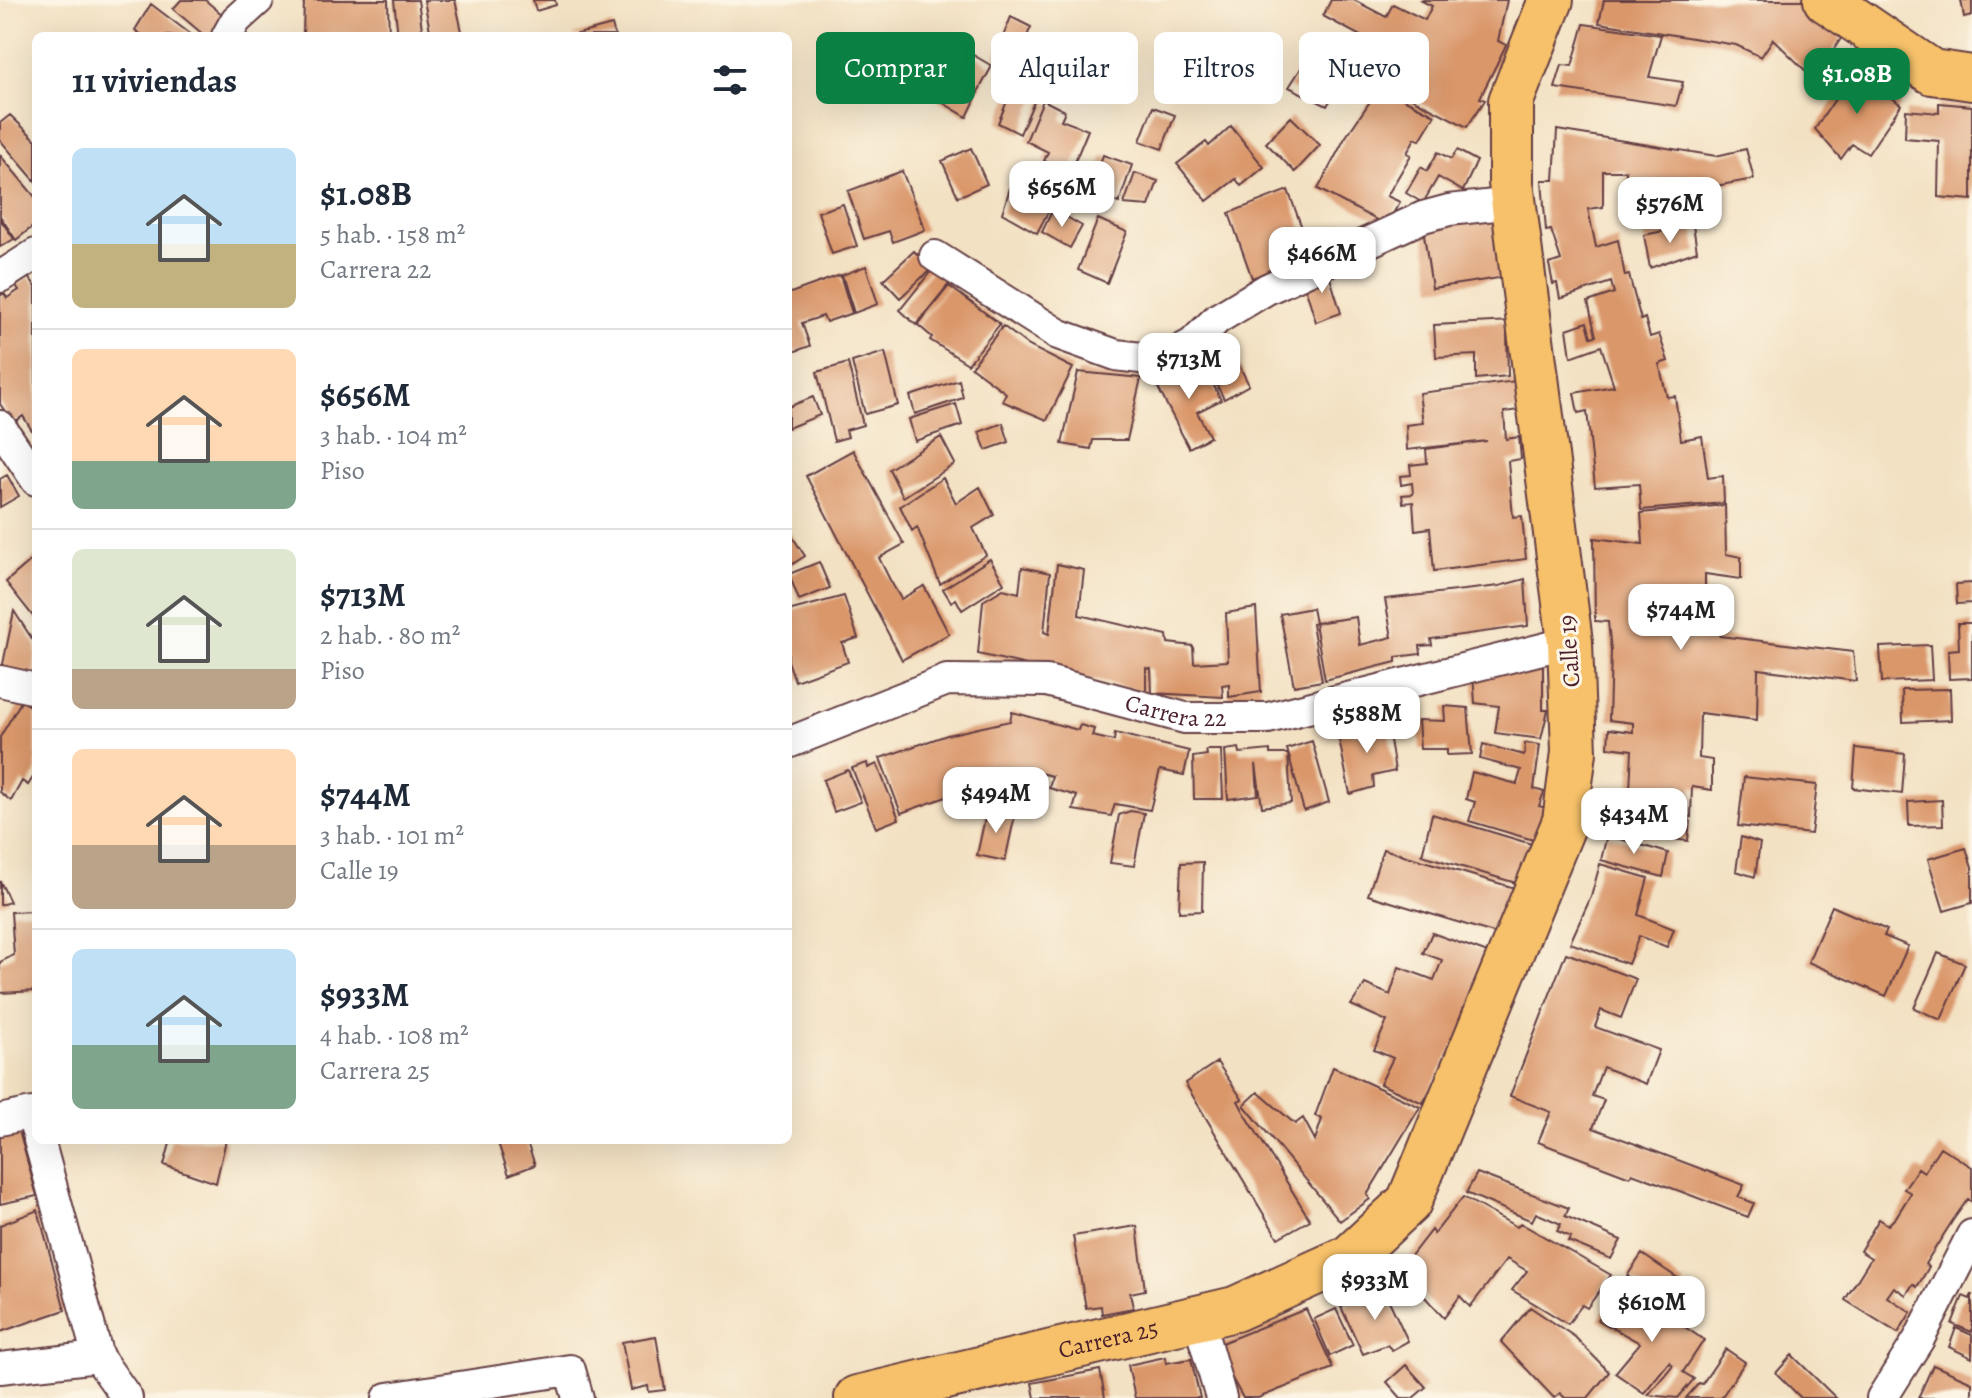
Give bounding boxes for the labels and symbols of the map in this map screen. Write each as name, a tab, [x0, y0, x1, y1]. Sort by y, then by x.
pin: $1.08B	[1792, 48, 1922, 116]
pin: $656M	[1006, 161, 1118, 229]
pin: $576M	[1614, 177, 1726, 245]
pin: $466M	[1266, 227, 1378, 295]
pin: $713M	[1133, 333, 1245, 401]
pin: $744M	[1625, 584, 1737, 652]
street label: Calle 19	[1551, 614, 1587, 688]
street label: Carrera 22	[1122, 687, 1227, 734]
pin: $588M	[1311, 687, 1423, 755]
pin: $494M	[940, 767, 1052, 835]
pin: $434M	[1578, 788, 1690, 856]
pin: $933M	[1319, 1254, 1431, 1322]
pin: $610M	[1596, 1276, 1708, 1344]
street label: Carrera 25	[1055, 1312, 1161, 1366]

